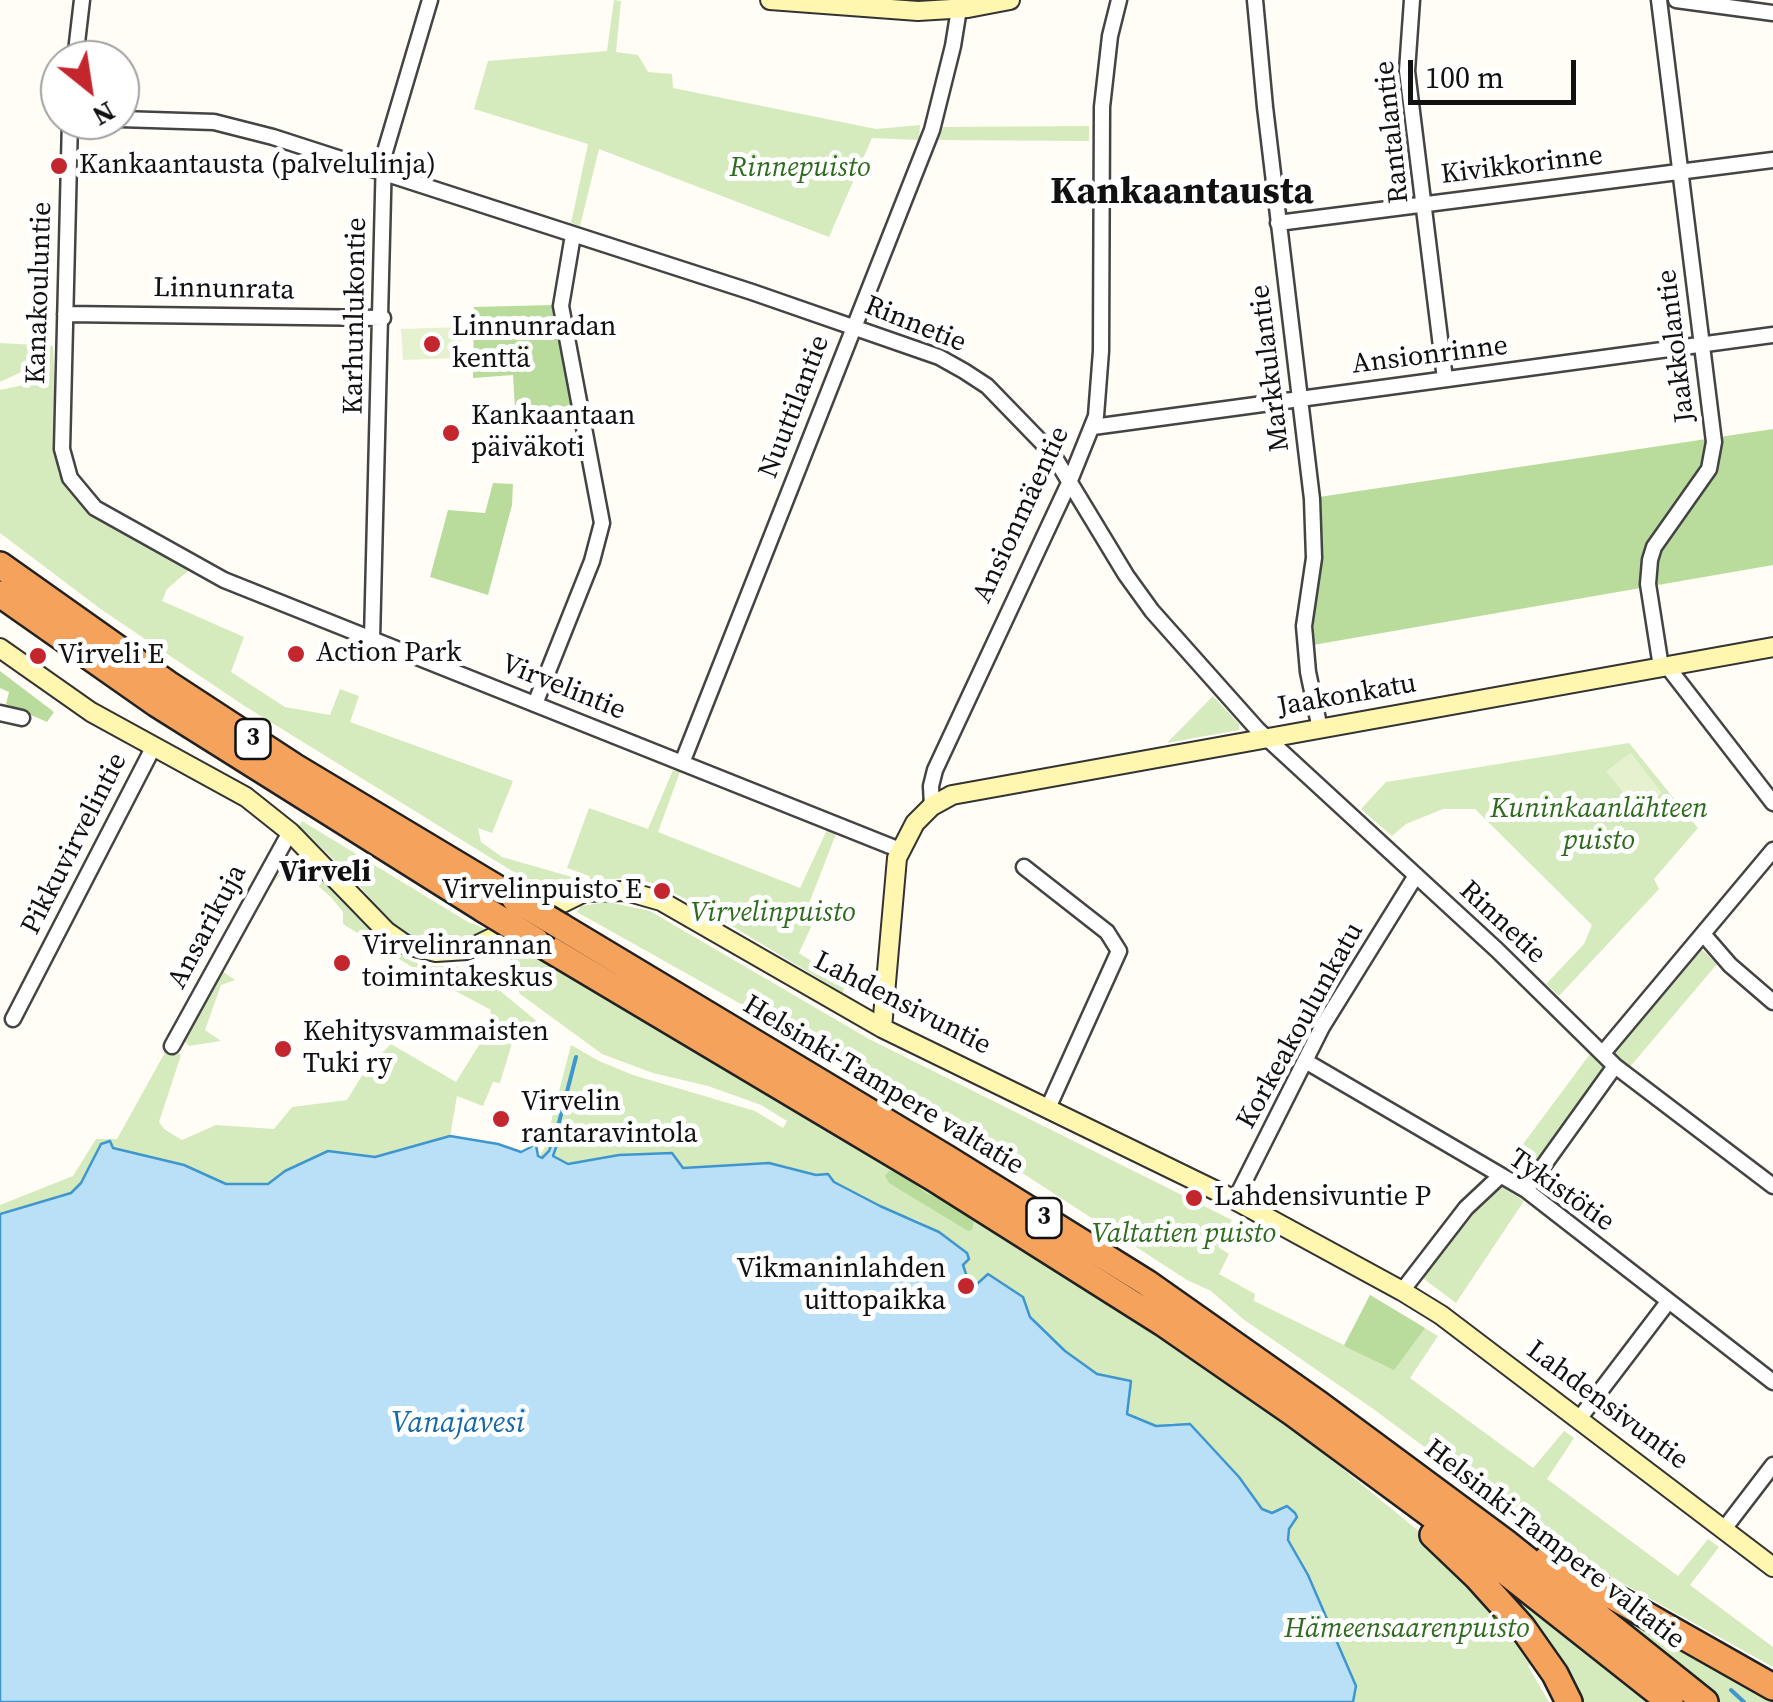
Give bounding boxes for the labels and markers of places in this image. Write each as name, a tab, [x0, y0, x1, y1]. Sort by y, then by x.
place label: Kankaantausta (palvelulinja)	[79, 149, 436, 183]
marker: Kankaantausta (palvelulinja)	[48, 155, 70, 177]
place label: Linnunradan kenttä	[452, 311, 617, 377]
marker: Linnunradan kenttä	[421, 333, 443, 355]
place label: Kankaantaan päiväkoti	[471, 400, 635, 466]
marker: Kankaantaan päiväkoti	[440, 422, 462, 444]
place label: Action Park	[316, 637, 461, 671]
place label: Virveli E	[58, 639, 164, 673]
marker: Action Park	[285, 643, 307, 665]
marker: Virveli E	[27, 645, 49, 667]
place label: Virvelinpuisto E	[442, 874, 642, 908]
marker: Virvelinpuisto E	[651, 880, 673, 902]
place label: Virvelinrannan toimintakeskus	[362, 930, 553, 996]
marker: Virvelinrannan toimintakeskus	[331, 952, 353, 974]
place label: Kehitysvammaisten Tuki ry	[303, 1016, 549, 1082]
marker: Kehitysvammaisten Tuki ry	[272, 1038, 294, 1060]
place label: Virvelin rantaravintola	[521, 1086, 698, 1152]
marker: Virvelin rantaravintola	[490, 1108, 512, 1130]
place label: Lahdensivuntie P	[1214, 1181, 1431, 1215]
marker: Lahdensivuntie P	[1183, 1187, 1205, 1209]
place label: Vikmaninlahden uittopaikka	[736, 1253, 946, 1319]
marker: Vikmaninlahden uittopaikka	[955, 1275, 977, 1297]

